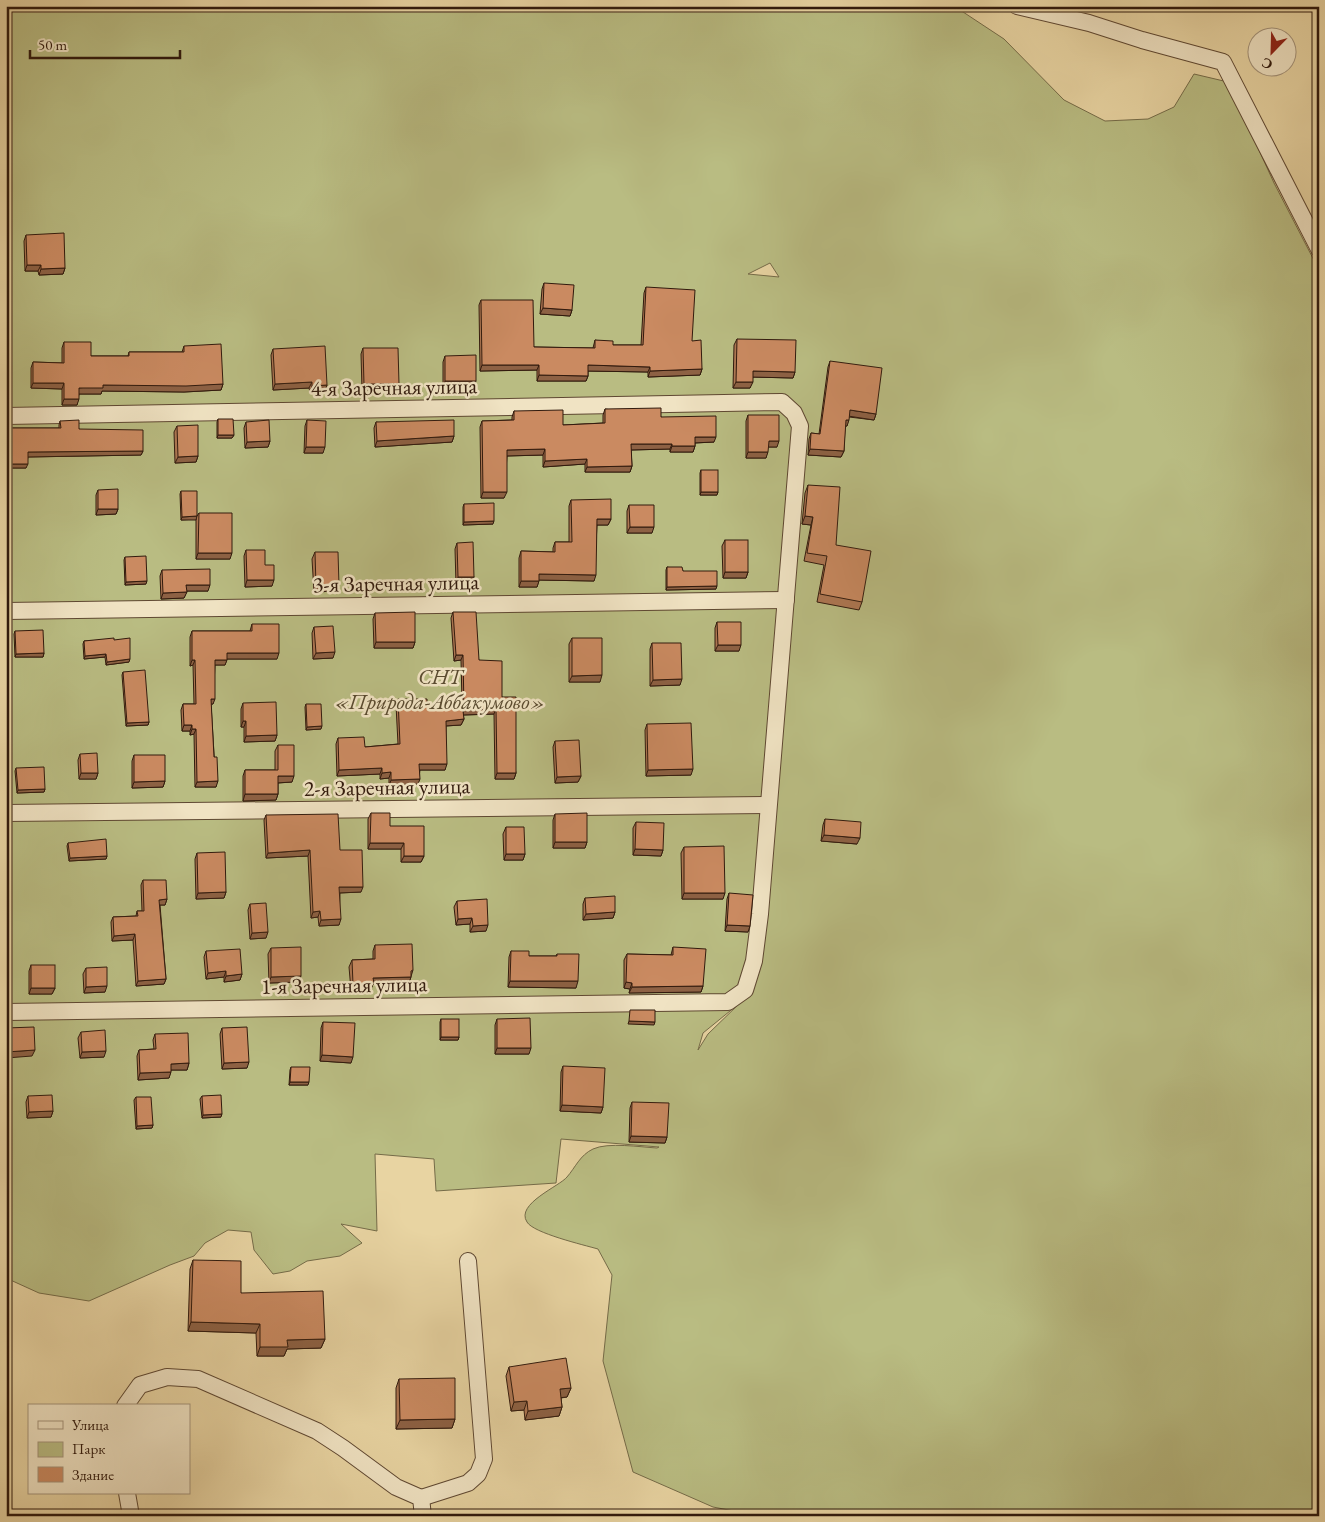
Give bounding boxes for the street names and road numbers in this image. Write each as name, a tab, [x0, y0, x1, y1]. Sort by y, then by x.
street label: 4-я Заречная улица	[310, 371, 478, 403]
street label: 3-я Заречная улица	[312, 567, 480, 599]
street label: 2-я Заречная улица	[303, 771, 471, 803]
street label: 1-я Заречная улица	[260, 969, 428, 1001]

